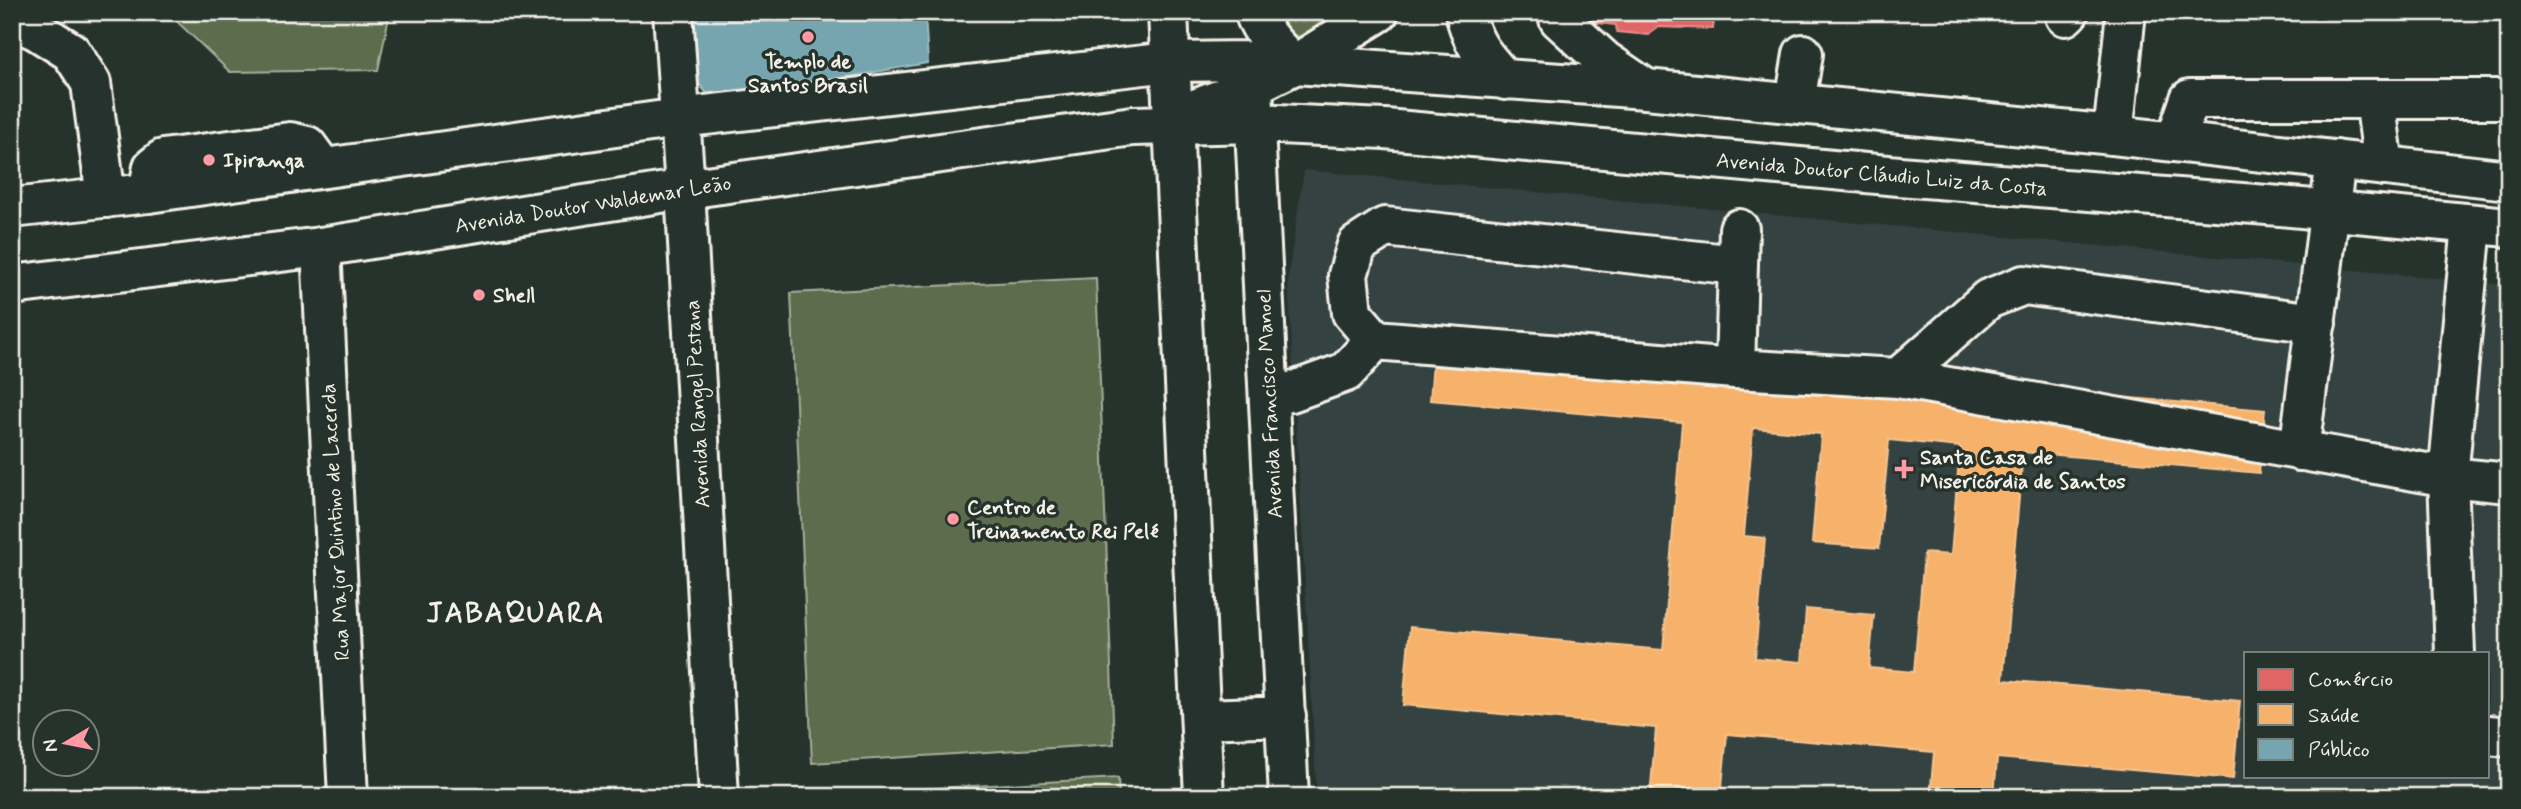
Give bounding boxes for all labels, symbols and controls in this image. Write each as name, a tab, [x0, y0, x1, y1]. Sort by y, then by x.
marker: Templo de Santos Brasil	[800, 29, 816, 45]
place label: Templo de Santos Brasil	[748, 48, 868, 100]
place label: Ipiranga	[223, 147, 305, 175]
street label: Avenida Doutor Cláudio Luiz da Costa	[1715, 147, 2049, 203]
marker: Ipiranga	[201, 152, 217, 168]
street label: Avenida Doutor Waldemar Leão	[453, 169, 733, 241]
place label: Shell	[493, 282, 535, 310]
marker: Shell	[471, 287, 487, 303]
street label: Avenida Francisco Manoel	[1250, 289, 1290, 519]
street label: Avenida Rangel Pestana	[679, 299, 718, 509]
street label: Rua Major Quintino de Lacerda	[315, 383, 357, 661]
place label: Santa Casa de Misericórdia de Santos	[1920, 444, 2126, 496]
marker: Santa Casa de Misericórdia de Santos	[1894, 459, 1914, 479]
place label: Centro de Treinamento Rei Pelé	[967, 494, 1159, 546]
marker: Centro de Treinamento Rei Pelé	[945, 511, 961, 527]
district label: JABAQUARA	[426, 596, 606, 633]
legend	[2244, 652, 2490, 778]
text: Comércio	[2308, 666, 2393, 694]
text: Saúde	[2308, 702, 2360, 730]
north arrow	[32, 708, 102, 778]
text: Público	[2308, 736, 2370, 764]
text: N	[37, 737, 64, 754]

